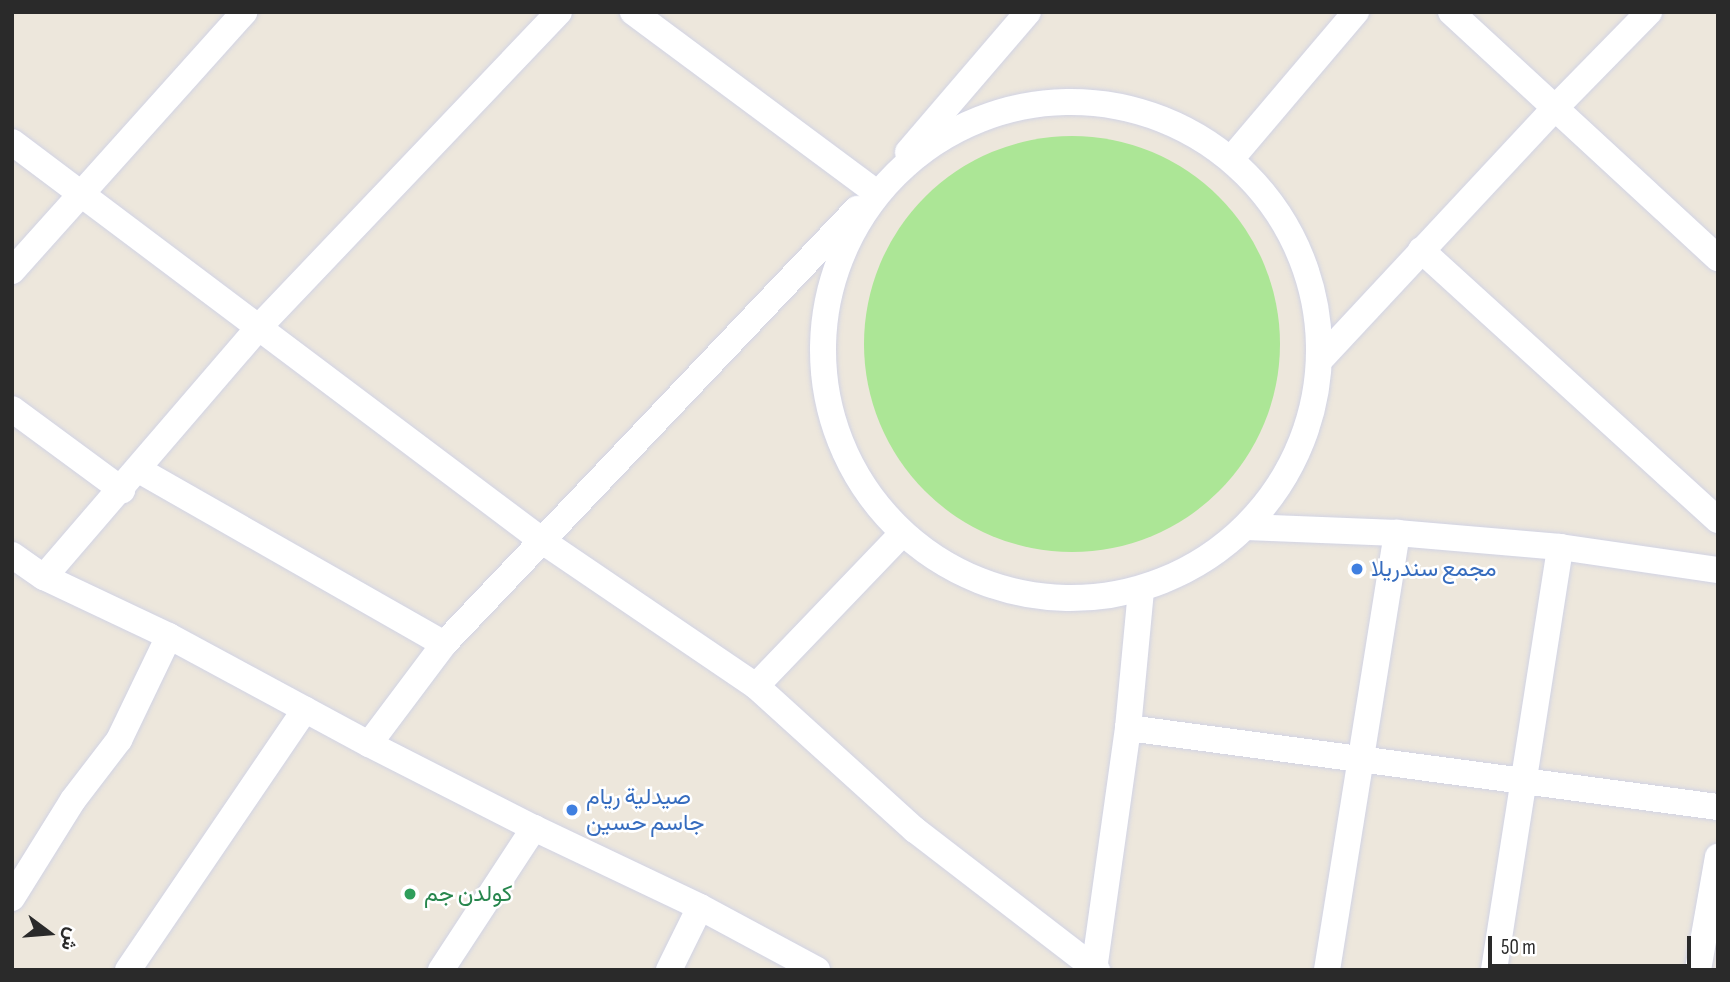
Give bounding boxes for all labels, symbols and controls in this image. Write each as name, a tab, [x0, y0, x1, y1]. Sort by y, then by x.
place label: مجمع سندريلا	[1371, 555, 1497, 583]
marker: مجمع سندريلا	[1349, 561, 1365, 577]
place label: صيدلية ريام جاسم حسين	[586, 783, 704, 837]
marker: صيدلية ريام جاسم حسين	[564, 802, 580, 818]
place label: كولدن جم	[424, 880, 513, 908]
marker: كولدن جم	[402, 886, 418, 902]
north arrow	[14, 898, 84, 968]
scale bar	[1492, 922, 1695, 966]
text: ش	[55, 925, 84, 953]
text: 50 m	[1501, 935, 1536, 960]

